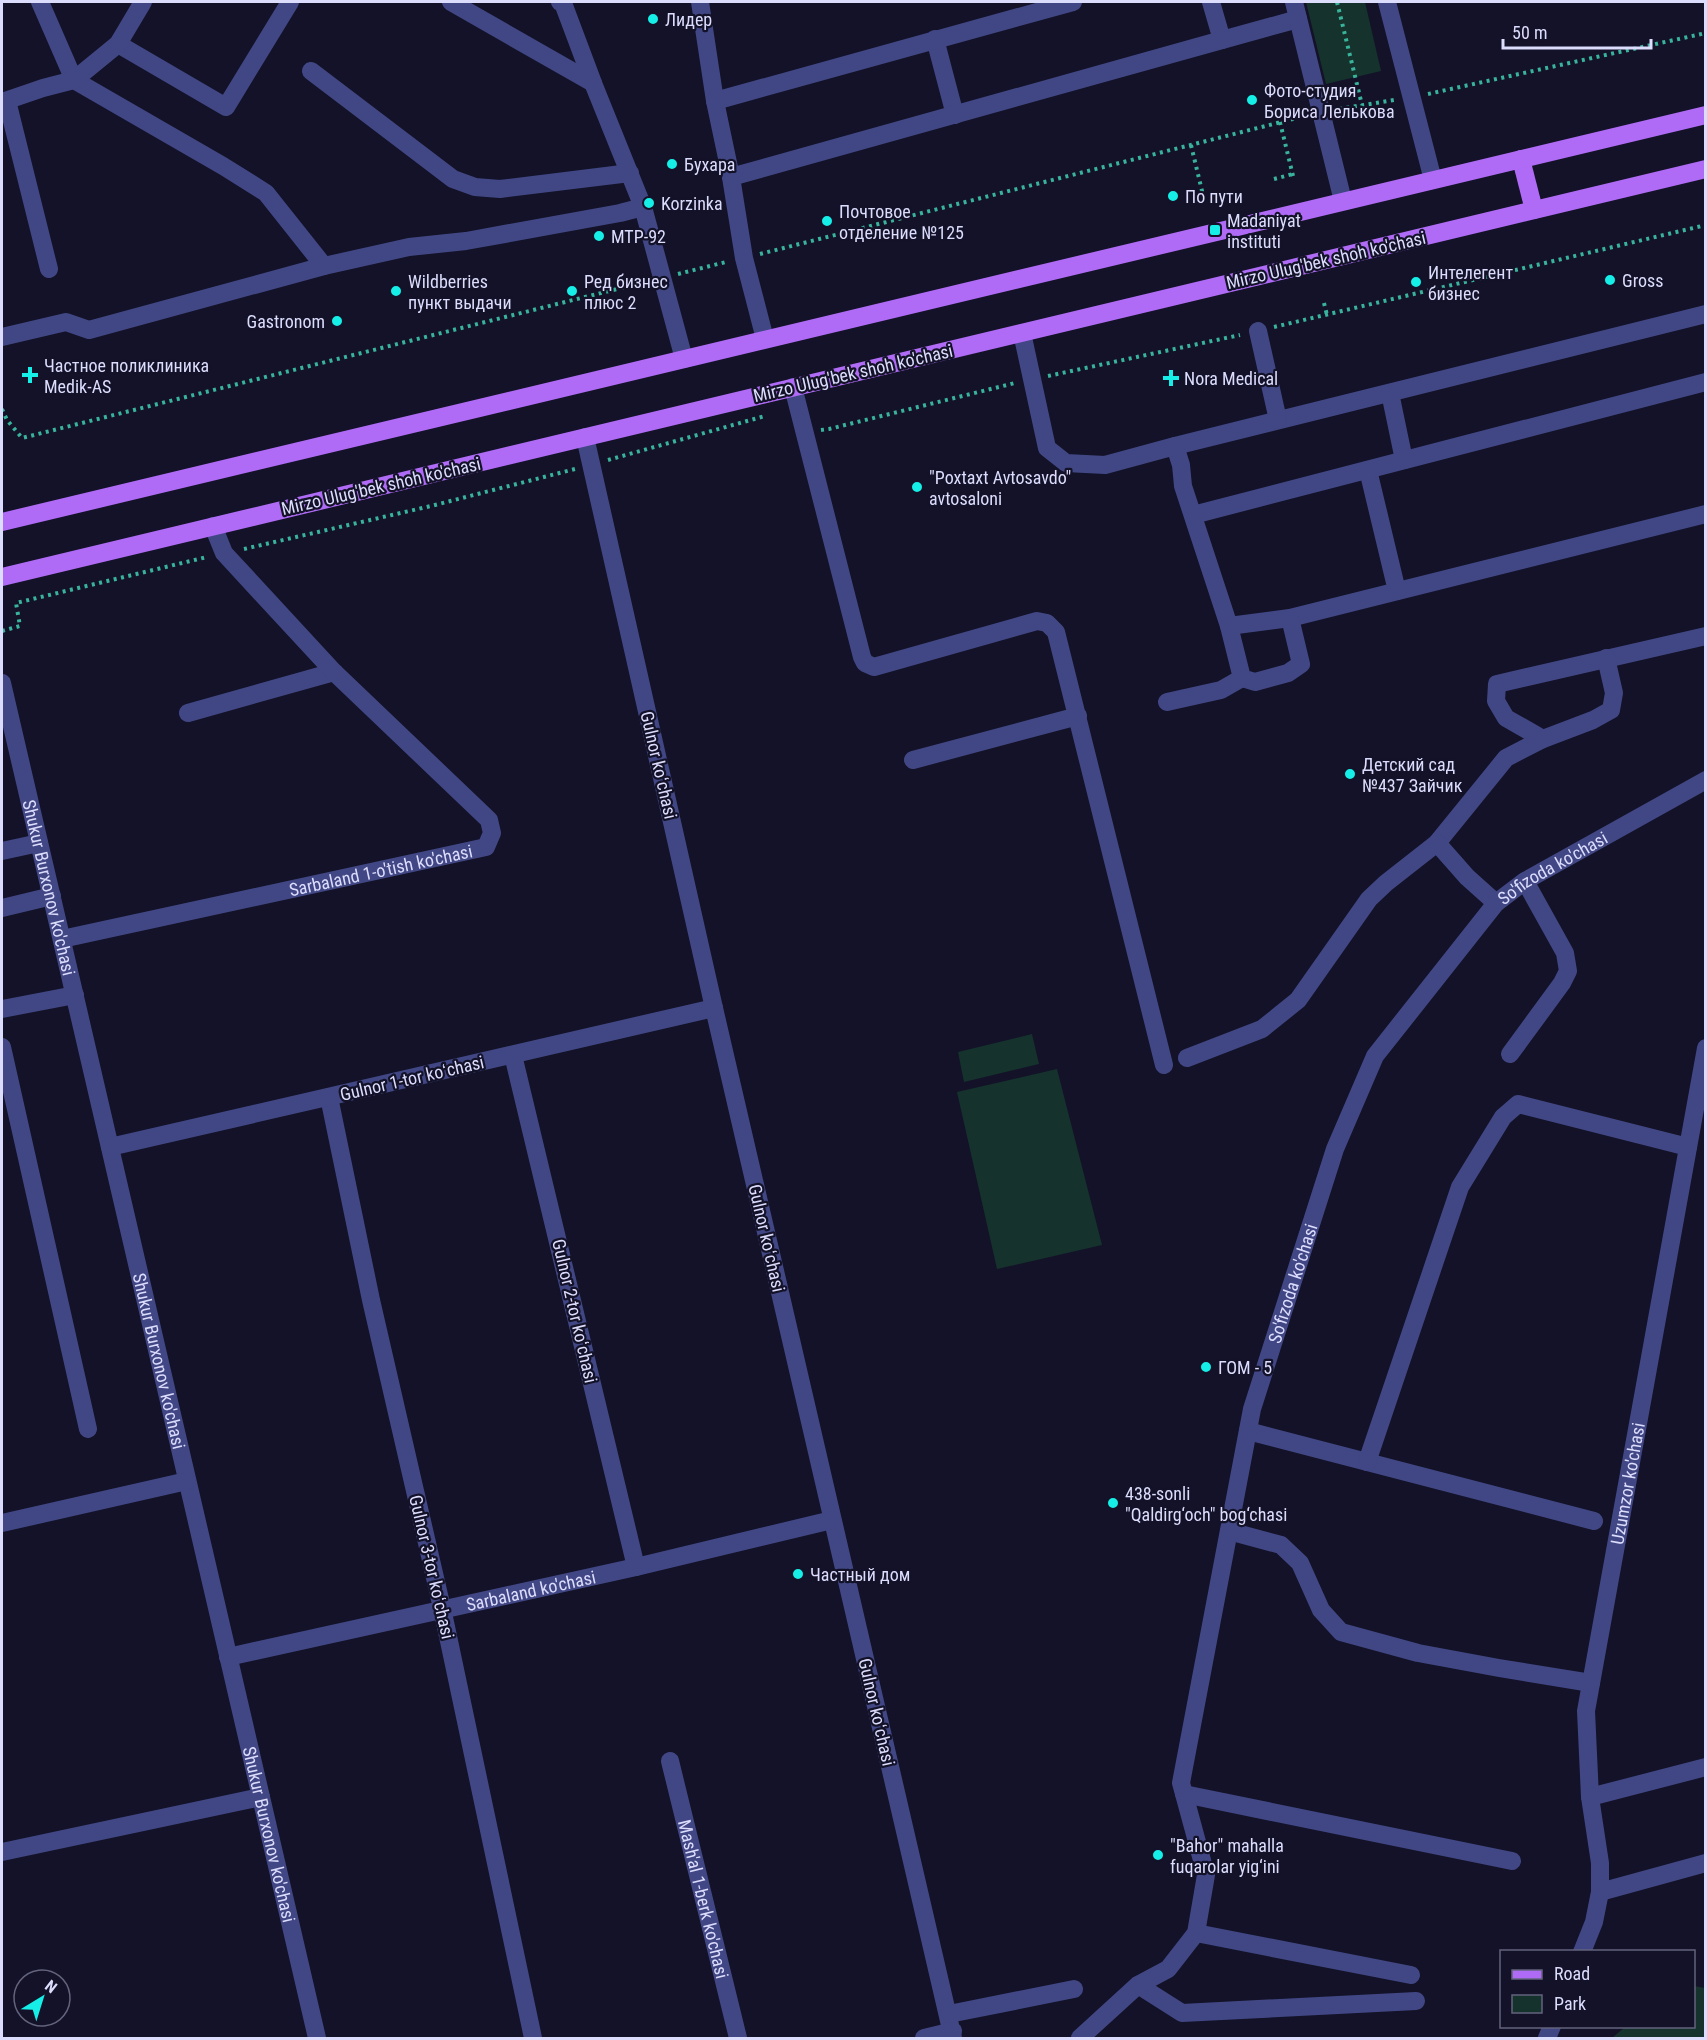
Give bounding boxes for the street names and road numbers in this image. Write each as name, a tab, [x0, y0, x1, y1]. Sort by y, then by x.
street label: Mirzo Ulug'bek shoh ko'chasi	[1224, 227, 1428, 293]
street label: Mirzo Ulug'bek shoh ko'chasi	[751, 340, 955, 406]
street label: Mirzo Ulug'bek shoh ko'chasi	[279, 453, 483, 519]
street label: Gulnor koʻchasi	[636, 709, 682, 821]
street label: Shukur Burxonov ko'chasi	[19, 797, 80, 978]
street label: So'fizoda ko'chasi	[1493, 827, 1611, 909]
street label: Sarbaland 1-o'tish ko'chasi	[287, 840, 474, 900]
street label: Gulnor 1-tor koʻchasi	[338, 1051, 486, 1105]
street label: Gulnor koʻchasi	[744, 1182, 790, 1294]
street label: So'fizoda ko'chasi	[1263, 1221, 1321, 1346]
street label: Gulnor 2-tor koʻchasi	[548, 1237, 602, 1385]
street label: Shukur Burxonov ko'chasi	[129, 1271, 190, 1451]
street label: Uzumzor ko'chasi	[1606, 1421, 1649, 1546]
street label: Gulnor 3-tor koʻchasi	[405, 1493, 459, 1641]
street label: Sarbaland ko'chasi	[464, 1566, 598, 1615]
street label: Gulnor koʻchasi	[854, 1656, 900, 1768]
street label: Shukur Burxonov ko'chasi	[239, 1744, 300, 1924]
street label: Mash'al 1-berk ko'chasi	[674, 1817, 733, 1981]

